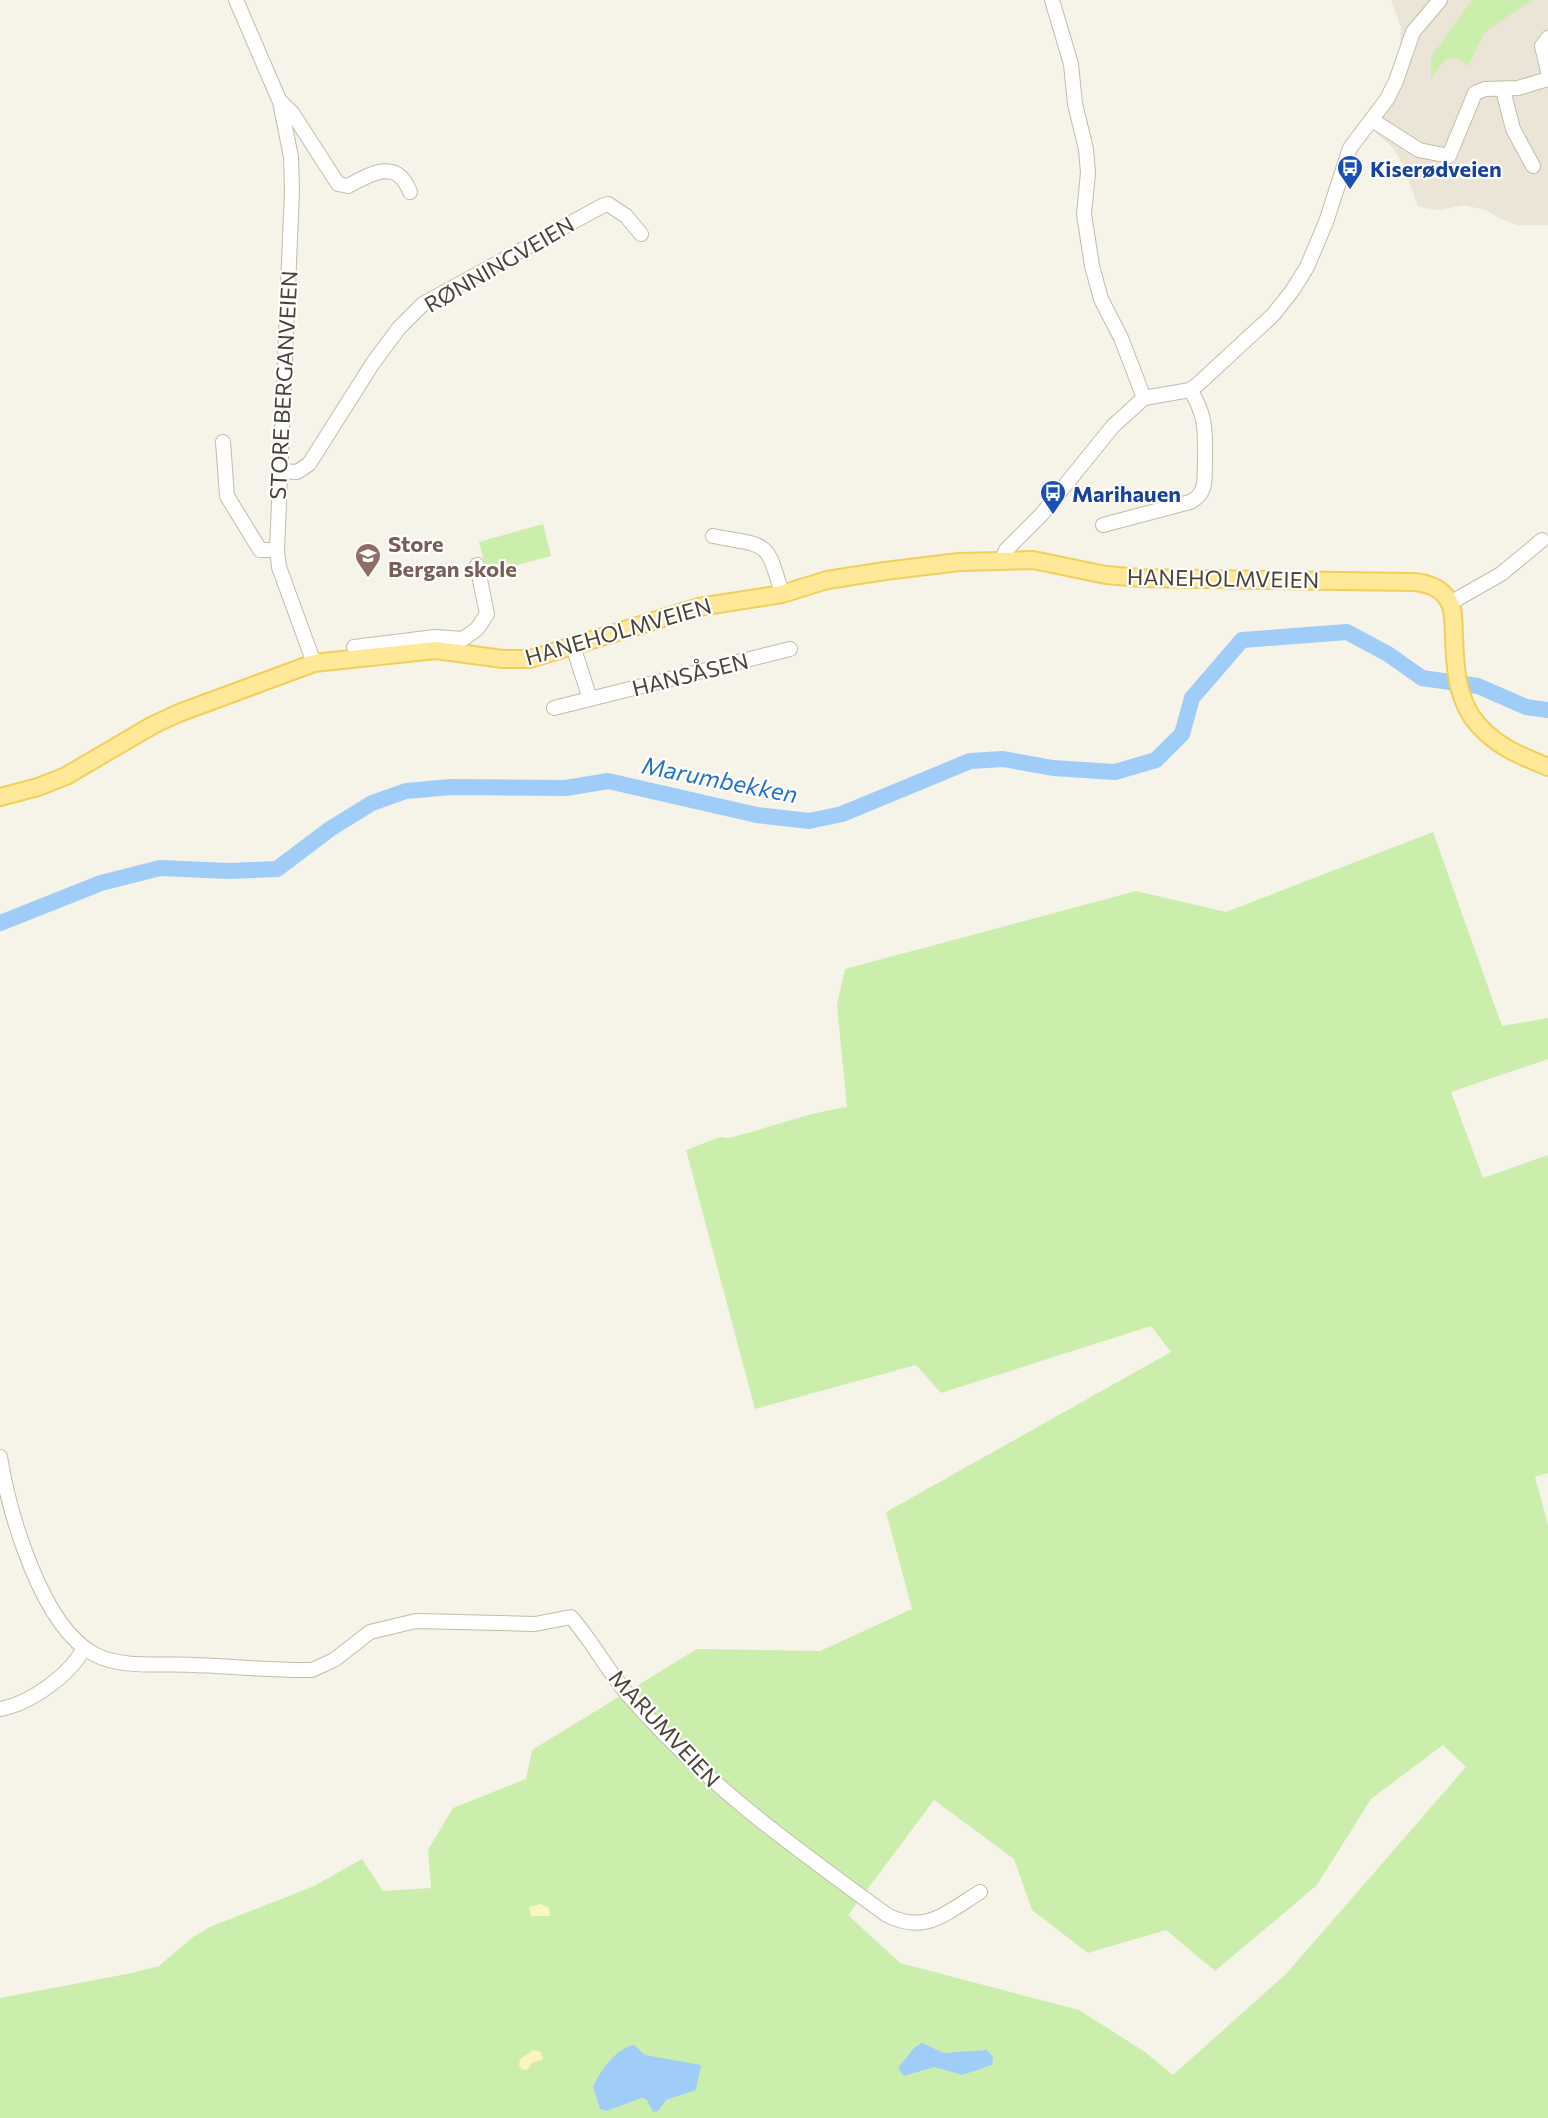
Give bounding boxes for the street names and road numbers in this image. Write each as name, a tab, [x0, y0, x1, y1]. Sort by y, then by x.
street label: RØNNINGVEIEN	[419, 210, 579, 318]
street label: STORE BERGANVEIEN	[264, 270, 302, 500]
street label: HANEHOLMVEIEN	[1127, 563, 1319, 593]
street label: HANEHOLMVEIEN	[522, 591, 714, 671]
street label: HANSÅSEN	[629, 647, 751, 701]
street label: MARUMVEIEN	[604, 1664, 726, 1792]

